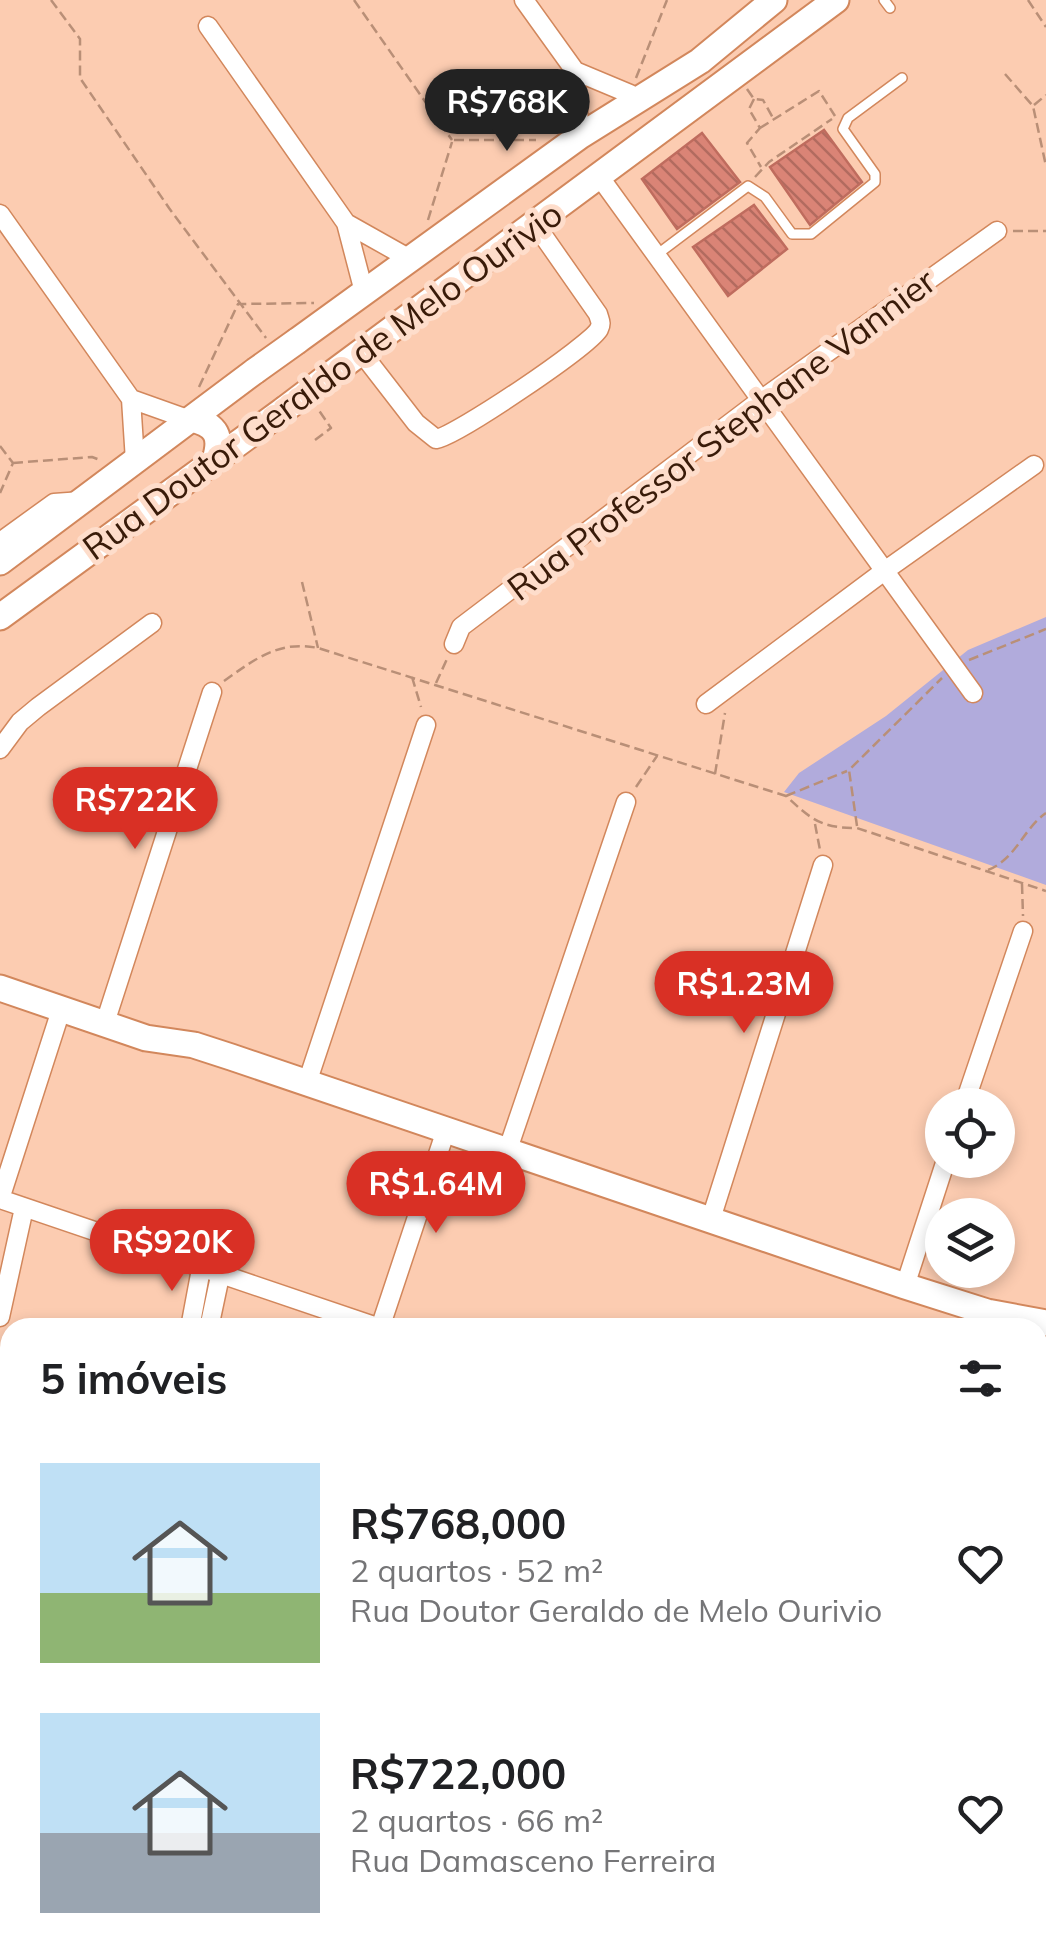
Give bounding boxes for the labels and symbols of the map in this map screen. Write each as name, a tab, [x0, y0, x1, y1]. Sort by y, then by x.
pin: R$768K	[426, 69, 588, 154]
street label: Rua Doutor Geraldo de Melo Ourivio	[74, 191, 570, 569]
street label: Rua Professor Stephane Vannier	[498, 258, 944, 609]
pin: R$722K	[54, 767, 216, 852]
pin: R$1.23M	[652, 951, 836, 1036]
pin: R$1.64M	[344, 1151, 528, 1236]
pin: R$920K	[91, 1209, 253, 1294]

